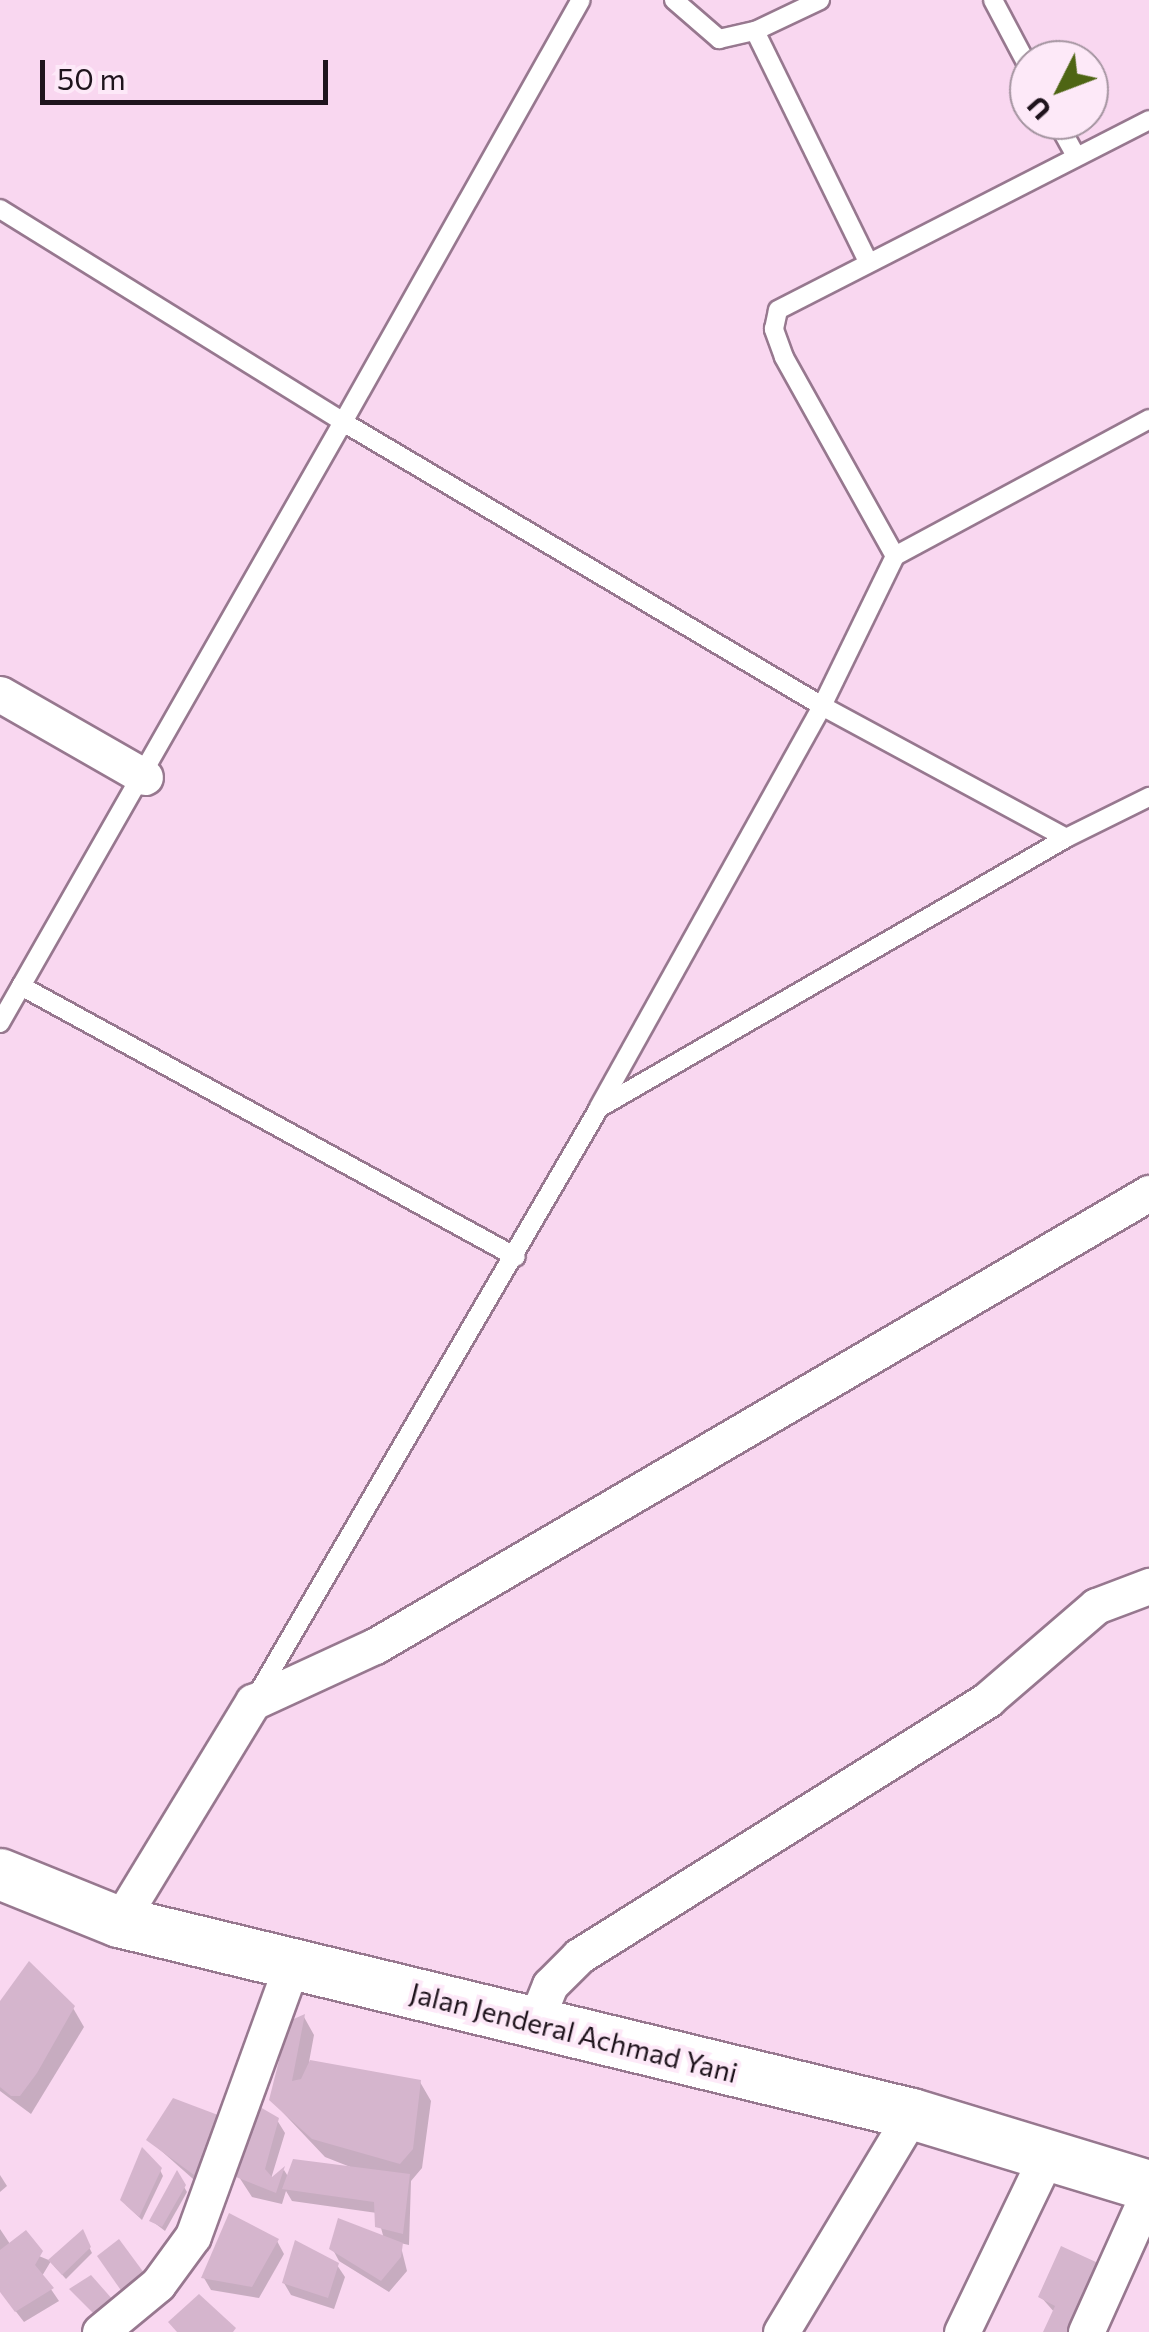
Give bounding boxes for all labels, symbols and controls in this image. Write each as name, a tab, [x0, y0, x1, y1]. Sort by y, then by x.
scale bar	[45, 40, 332, 102]
north arrow	[1009, 40, 1109, 140]
text: 50 m	[57, 59, 126, 96]
text: U	[1019, 90, 1058, 128]
street label: Jalan Jenderal Achmad Yani	[407, 1975, 741, 2089]

